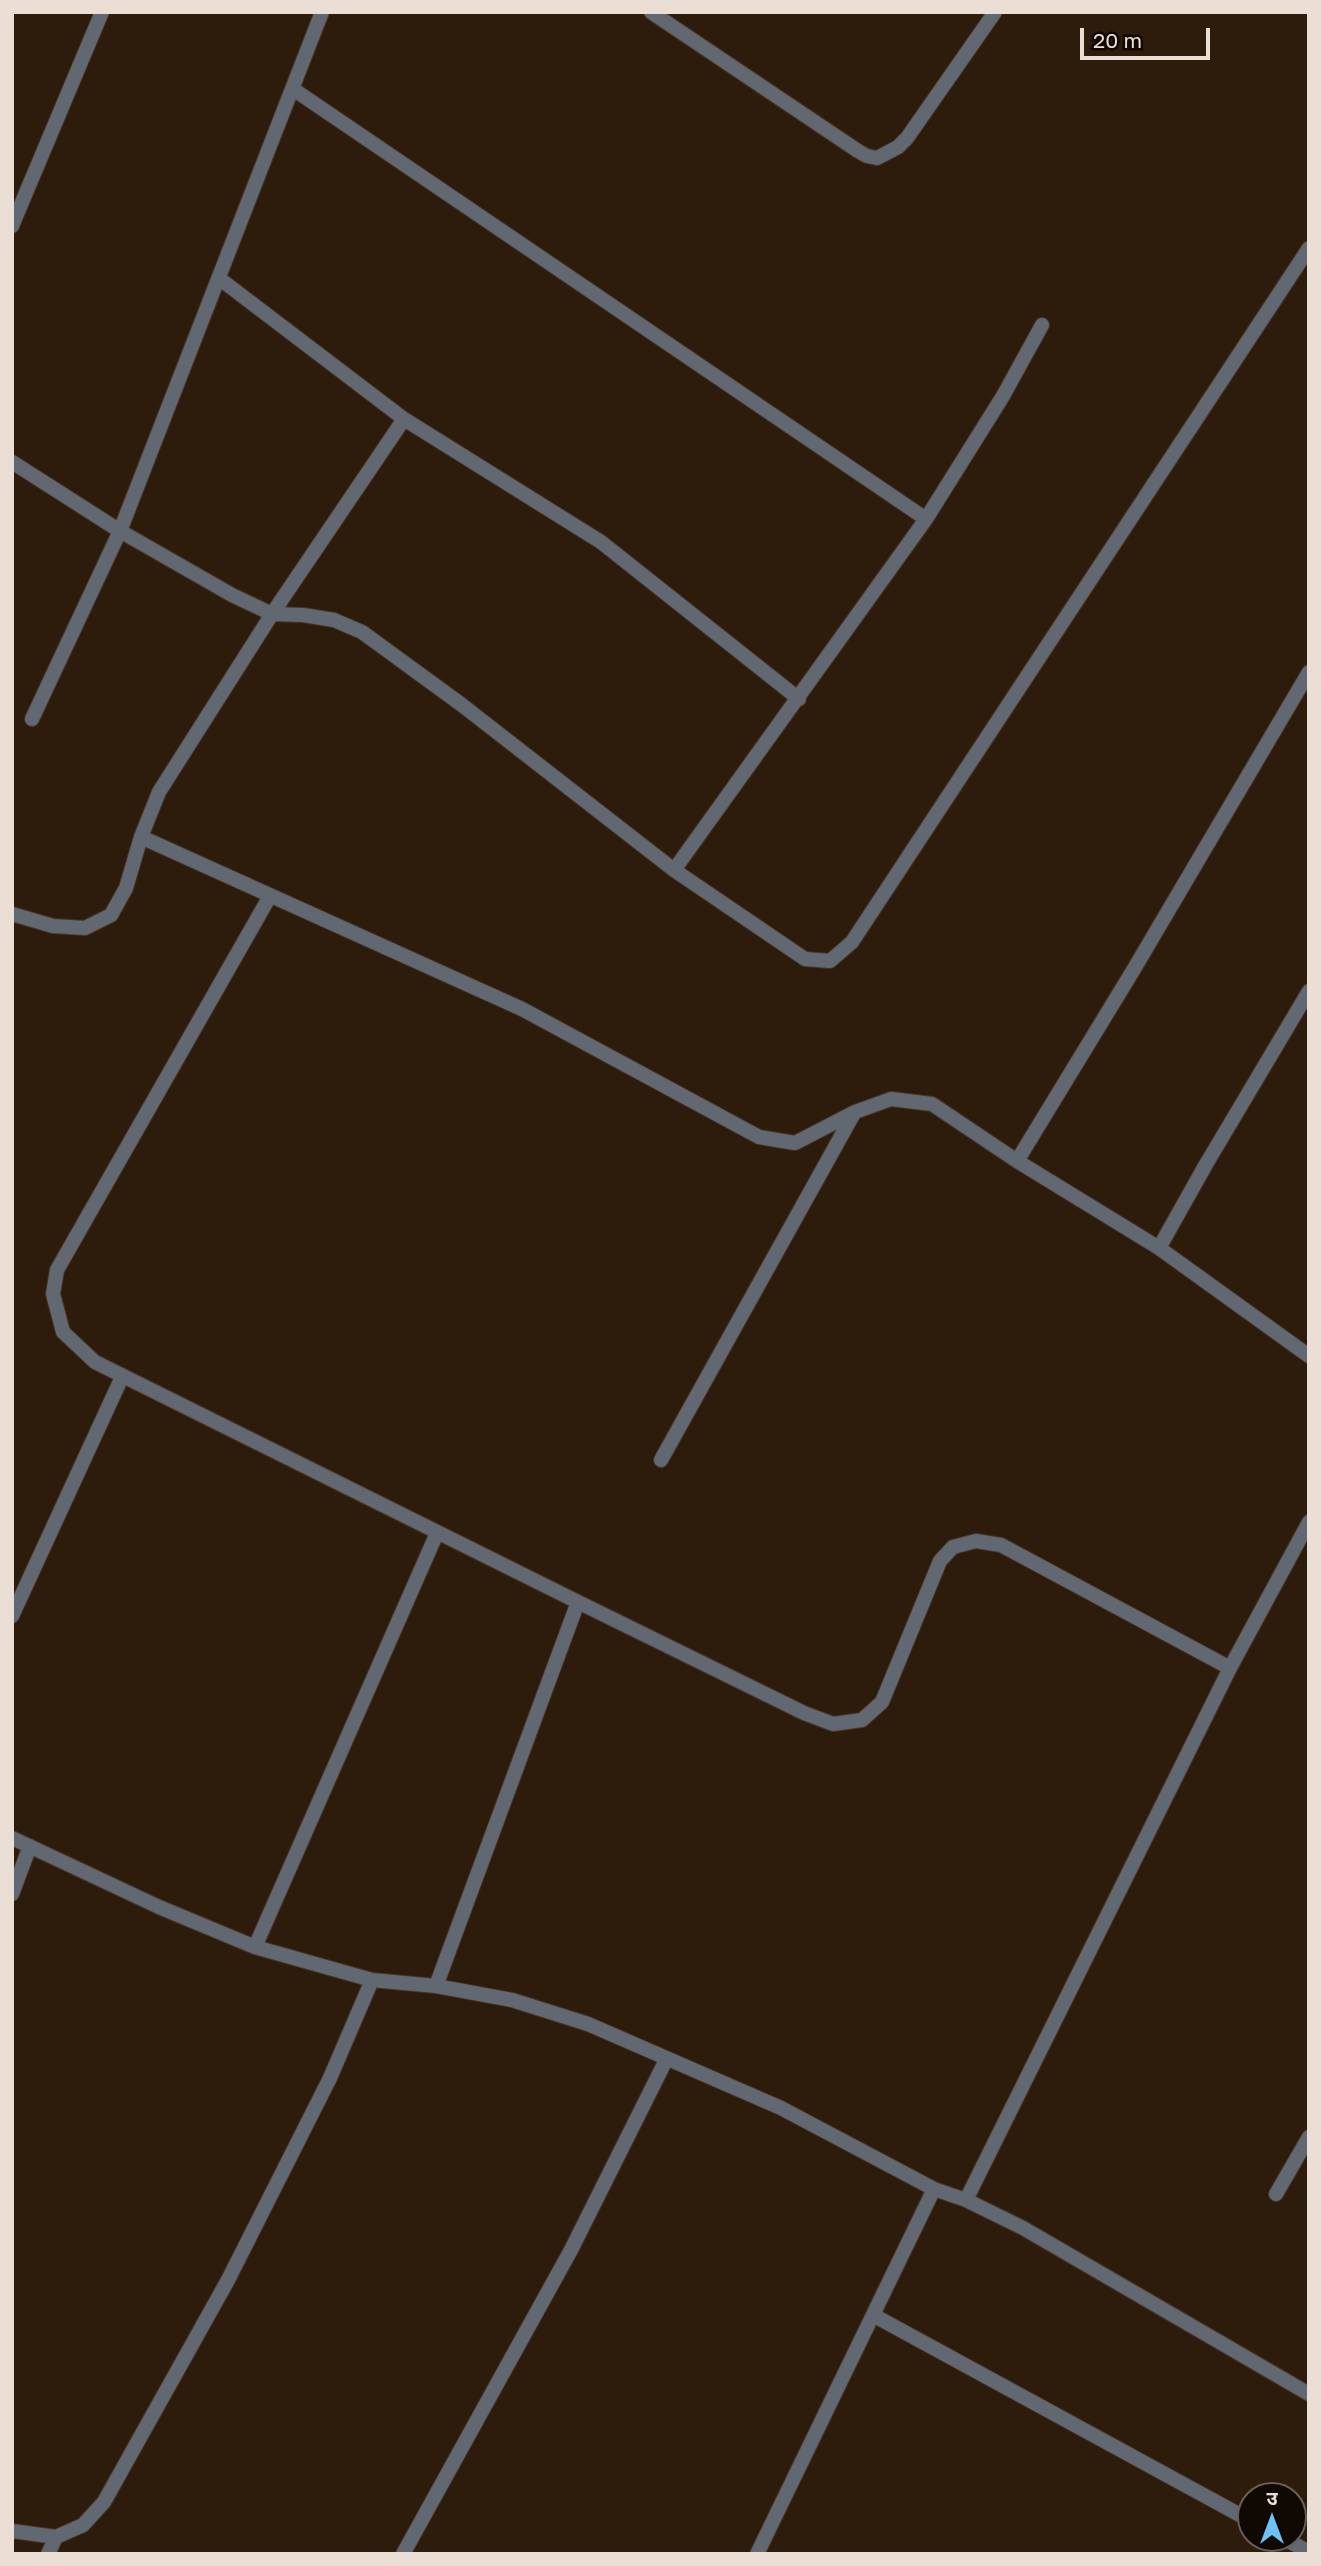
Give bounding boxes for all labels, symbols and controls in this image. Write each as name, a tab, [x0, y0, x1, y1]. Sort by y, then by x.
scale bar	[1083, 14, 1212, 58]
text: 20 m	[1093, 27, 1142, 53]
north arrow	[1237, 2482, 1307, 2552]
text: उ	[1266, 2486, 1278, 2509]

